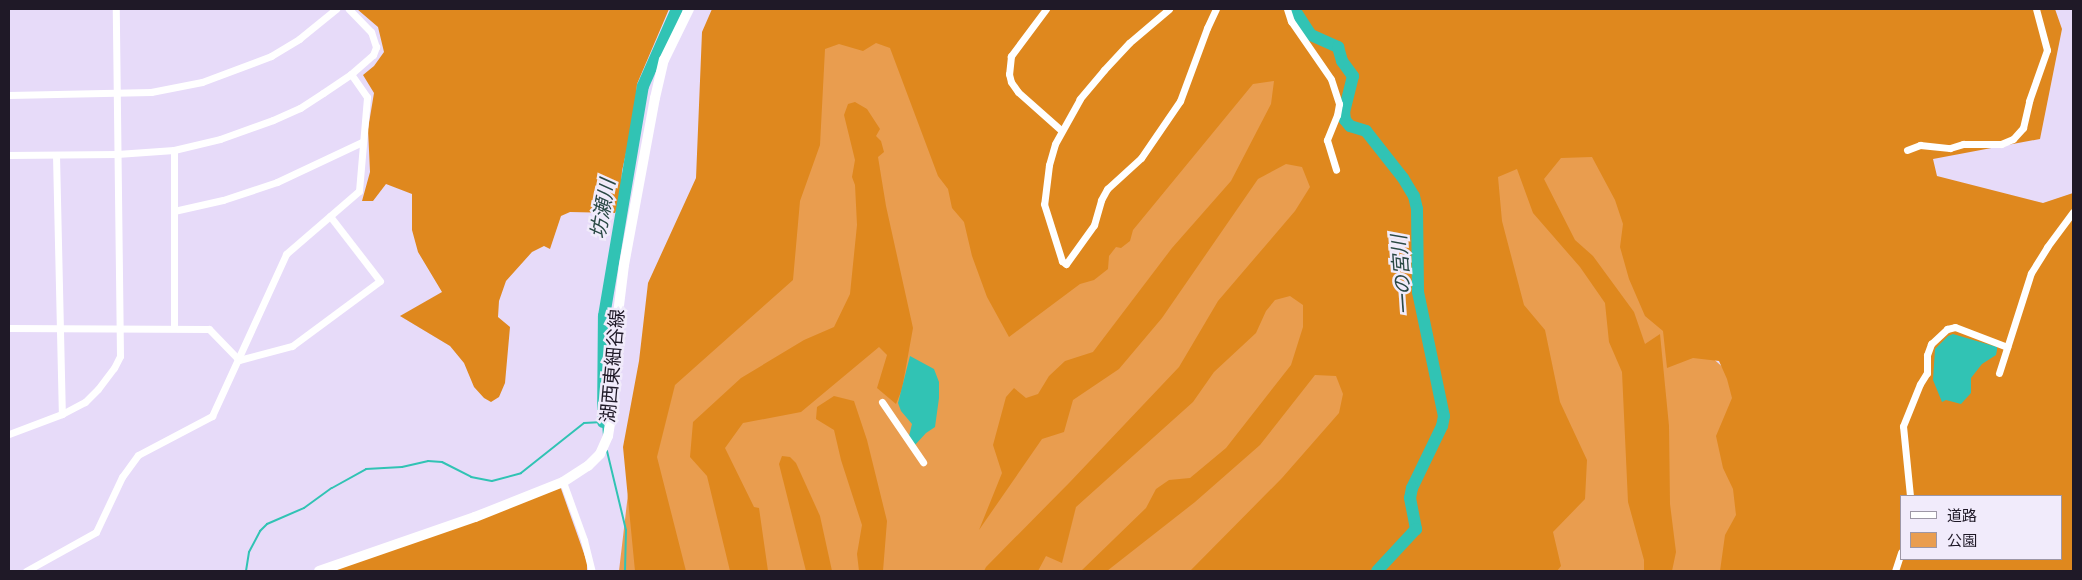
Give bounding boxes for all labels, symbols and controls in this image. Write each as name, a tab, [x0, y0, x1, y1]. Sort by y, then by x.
water label: 坊瀬川	[586, 177, 620, 241]
water label: 一の宮川	[1387, 234, 1417, 316]
street label: 湖西東細谷線	[598, 308, 630, 424]
legend	[1900, 495, 2062, 560]
text: 道路	[1947, 507, 1977, 525]
text: 公園	[1947, 532, 1977, 550]

